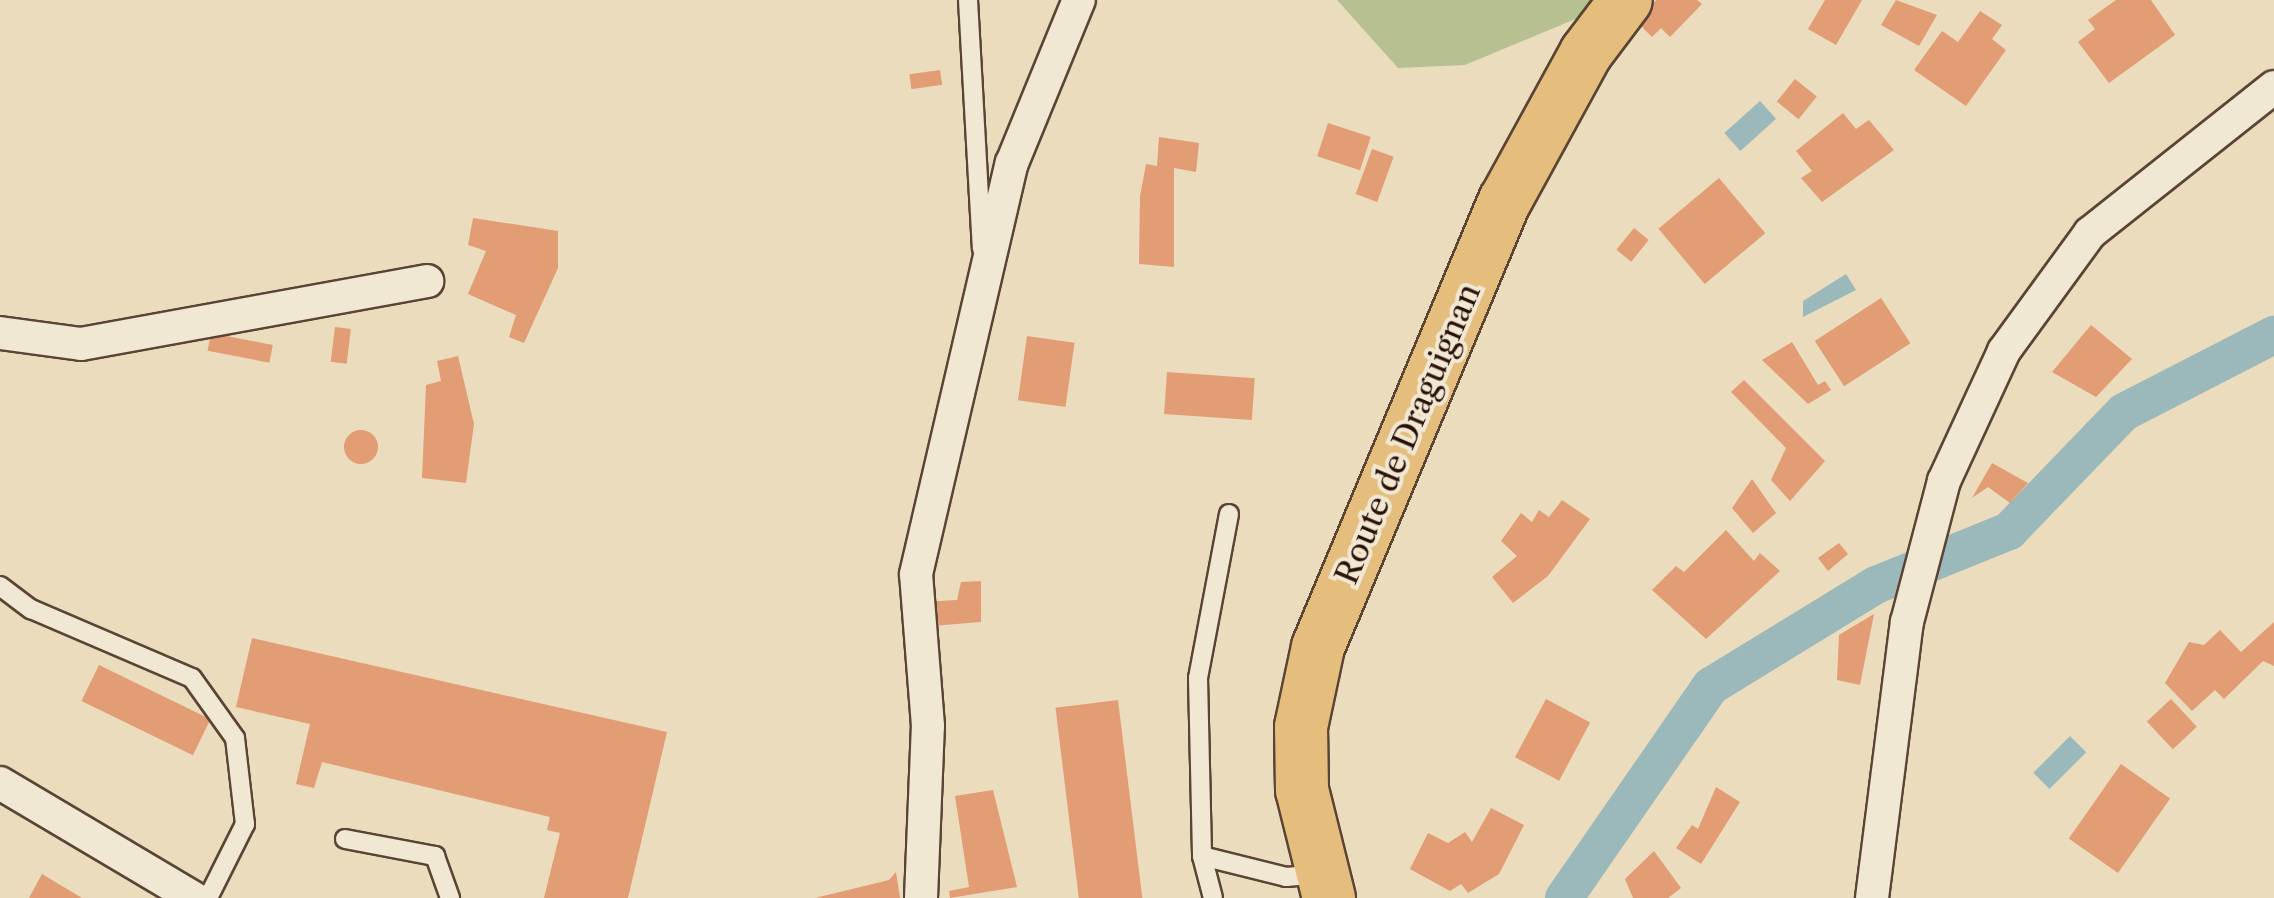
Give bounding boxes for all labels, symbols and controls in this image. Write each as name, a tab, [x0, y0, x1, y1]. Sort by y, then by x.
street label: Route de Draguignan	[1327, 278, 1489, 590]

